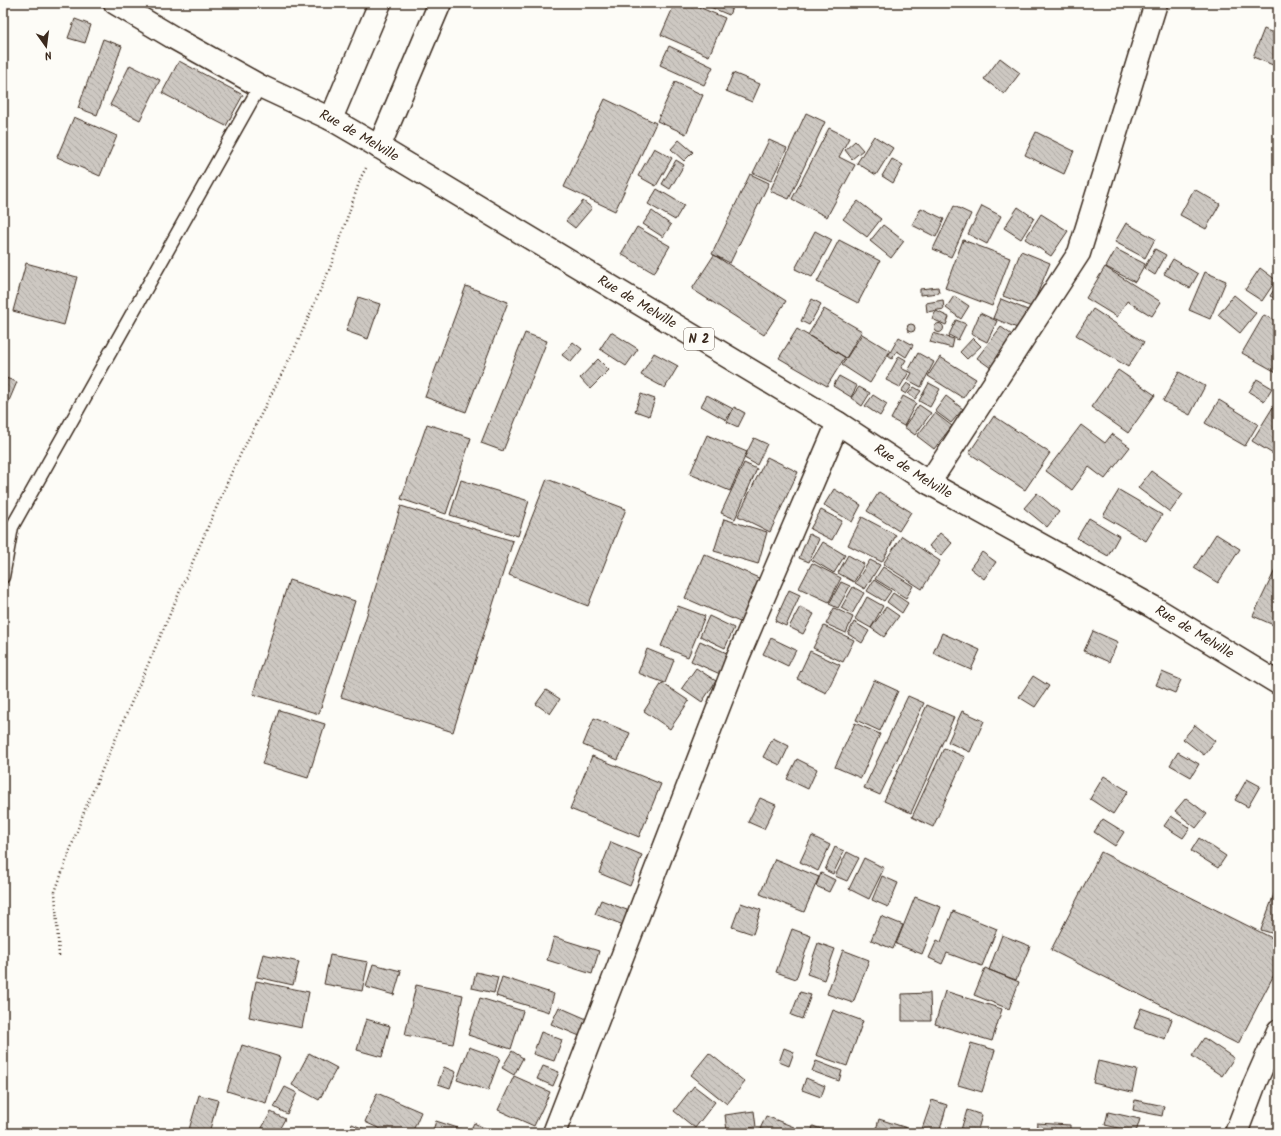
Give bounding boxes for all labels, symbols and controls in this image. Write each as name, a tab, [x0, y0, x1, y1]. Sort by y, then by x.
north arrow	[26, 26, 66, 66]
text: N	[43, 45, 54, 64]
street label: Rue de Melville	[316, 104, 404, 168]
street label: Rue de Melville	[593, 270, 681, 335]
road number: N 2	[684, 328, 714, 350]
street label: Rue de Melville	[869, 439, 957, 505]
street label: Rue de Melville	[1151, 600, 1239, 665]

